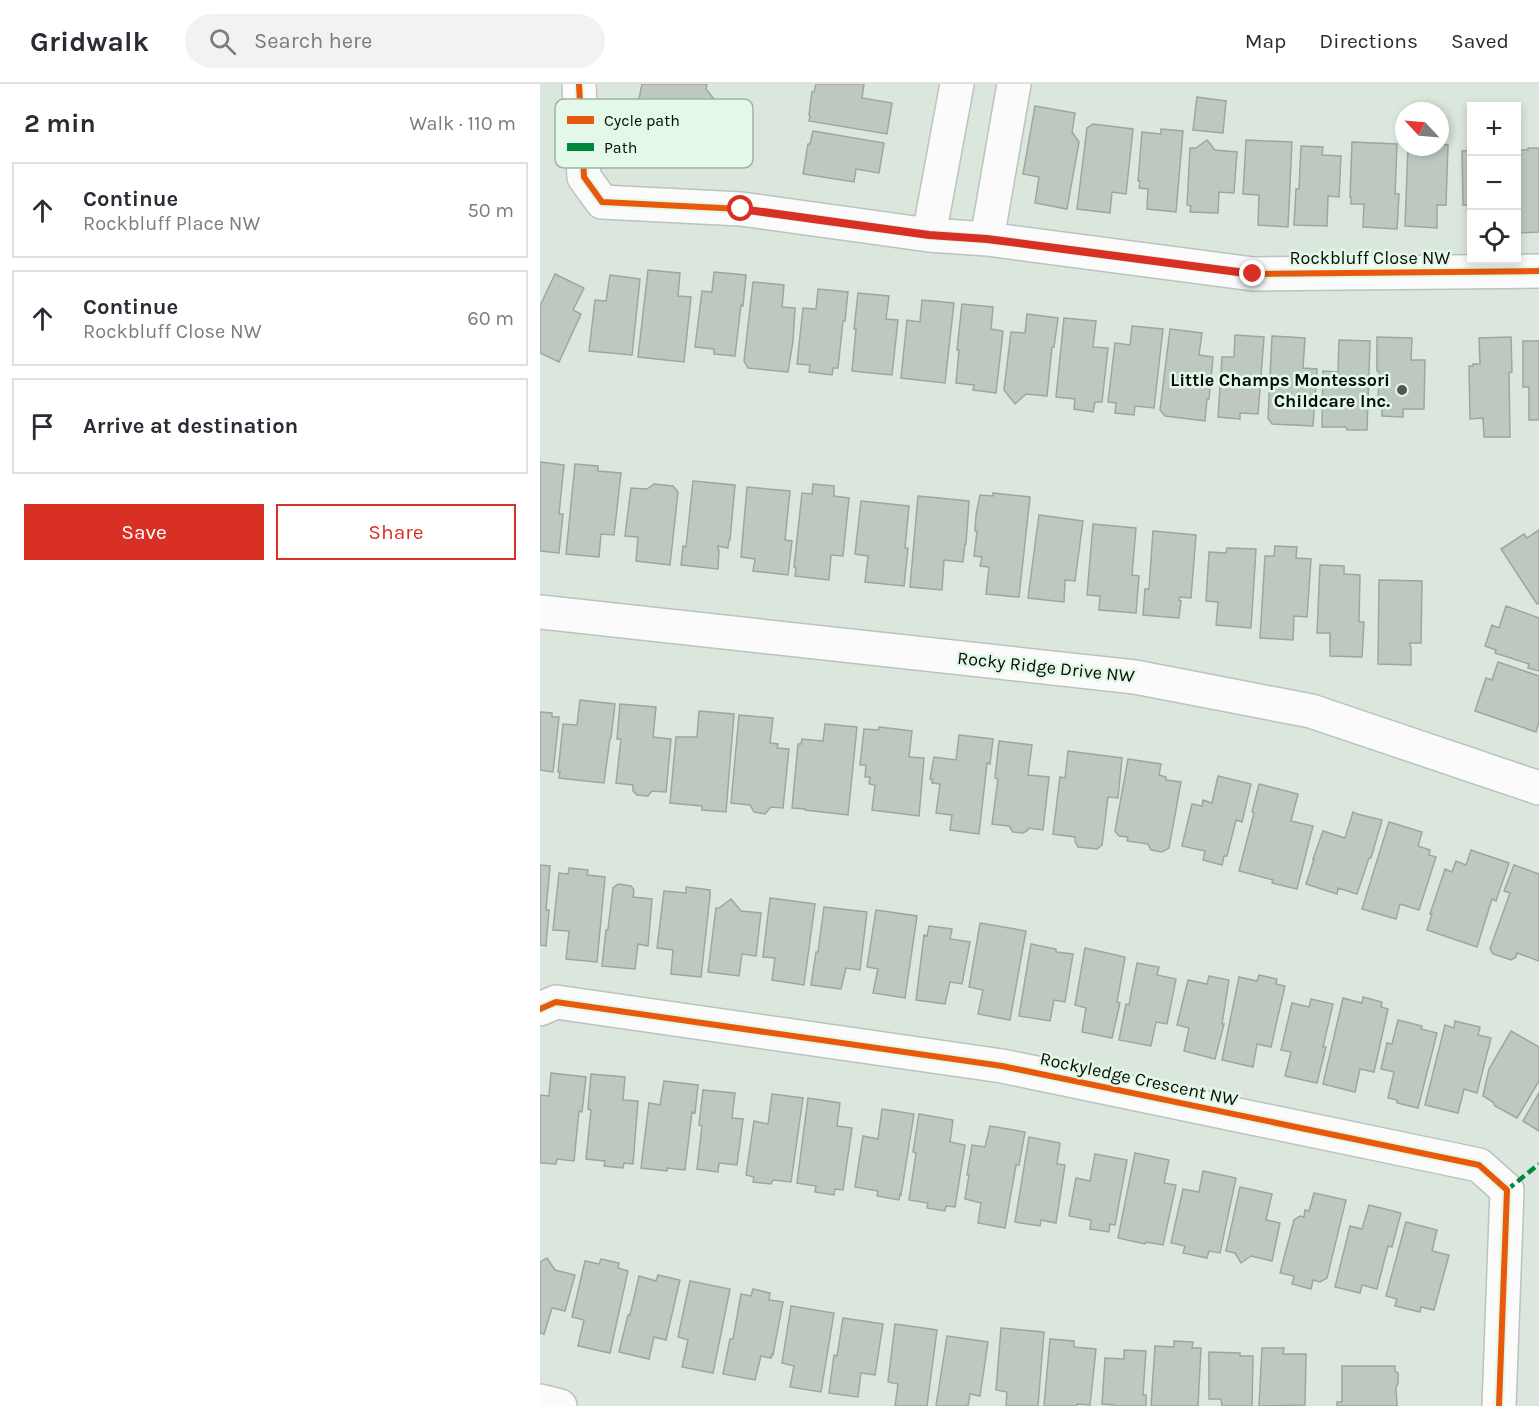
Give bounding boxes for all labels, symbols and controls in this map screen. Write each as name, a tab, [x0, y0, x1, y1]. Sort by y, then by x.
search box	[185, 14, 605, 68]
text: Gridwalk	[30, 25, 149, 58]
icon: search	[206, 25, 239, 58]
text: Search here	[254, 28, 372, 54]
text: Map	[1245, 29, 1286, 53]
text: Directions	[1319, 29, 1418, 53]
text: Saved	[1451, 29, 1509, 53]
legend	[555, 99, 753, 168]
north arrow	[1395, 102, 1449, 156]
map controls	[1467, 102, 1521, 264]
button: +	[1467, 102, 1521, 156]
text: 2 min	[24, 108, 96, 139]
text: Cycle path	[604, 111, 680, 130]
text: Walk · 110 m	[409, 112, 516, 135]
text: Path	[604, 138, 637, 157]
button: −	[1467, 156, 1521, 210]
text: Continue	[83, 186, 178, 212]
icon: ahead	[26, 194, 59, 227]
route start	[727, 195, 753, 221]
text: 50 m	[467, 199, 514, 222]
button: locate	[1467, 210, 1521, 264]
text: Rockbluff Place NW	[83, 212, 260, 235]
street label: Rockbluff Close NW	[1290, 247, 1450, 269]
route end	[1239, 260, 1265, 286]
text: Continue	[83, 294, 178, 320]
icon: ahead	[26, 302, 59, 335]
text: 60 m	[467, 307, 514, 330]
text: Rockbluff Close NW	[83, 320, 262, 343]
place label: Little Champs Montessori Childcare Inc.	[1170, 369, 1390, 412]
marker: Little Champs Montessori Childcare Inc.	[1395, 383, 1409, 397]
icon: arrive	[26, 410, 59, 443]
text: Arrive at destination	[83, 413, 298, 439]
button: Save	[24, 504, 264, 560]
button: Share	[276, 504, 516, 560]
street label: Rocky Ridge Drive NW	[956, 647, 1136, 687]
street label: Rockyledge Crescent NW	[1038, 1047, 1240, 1111]

